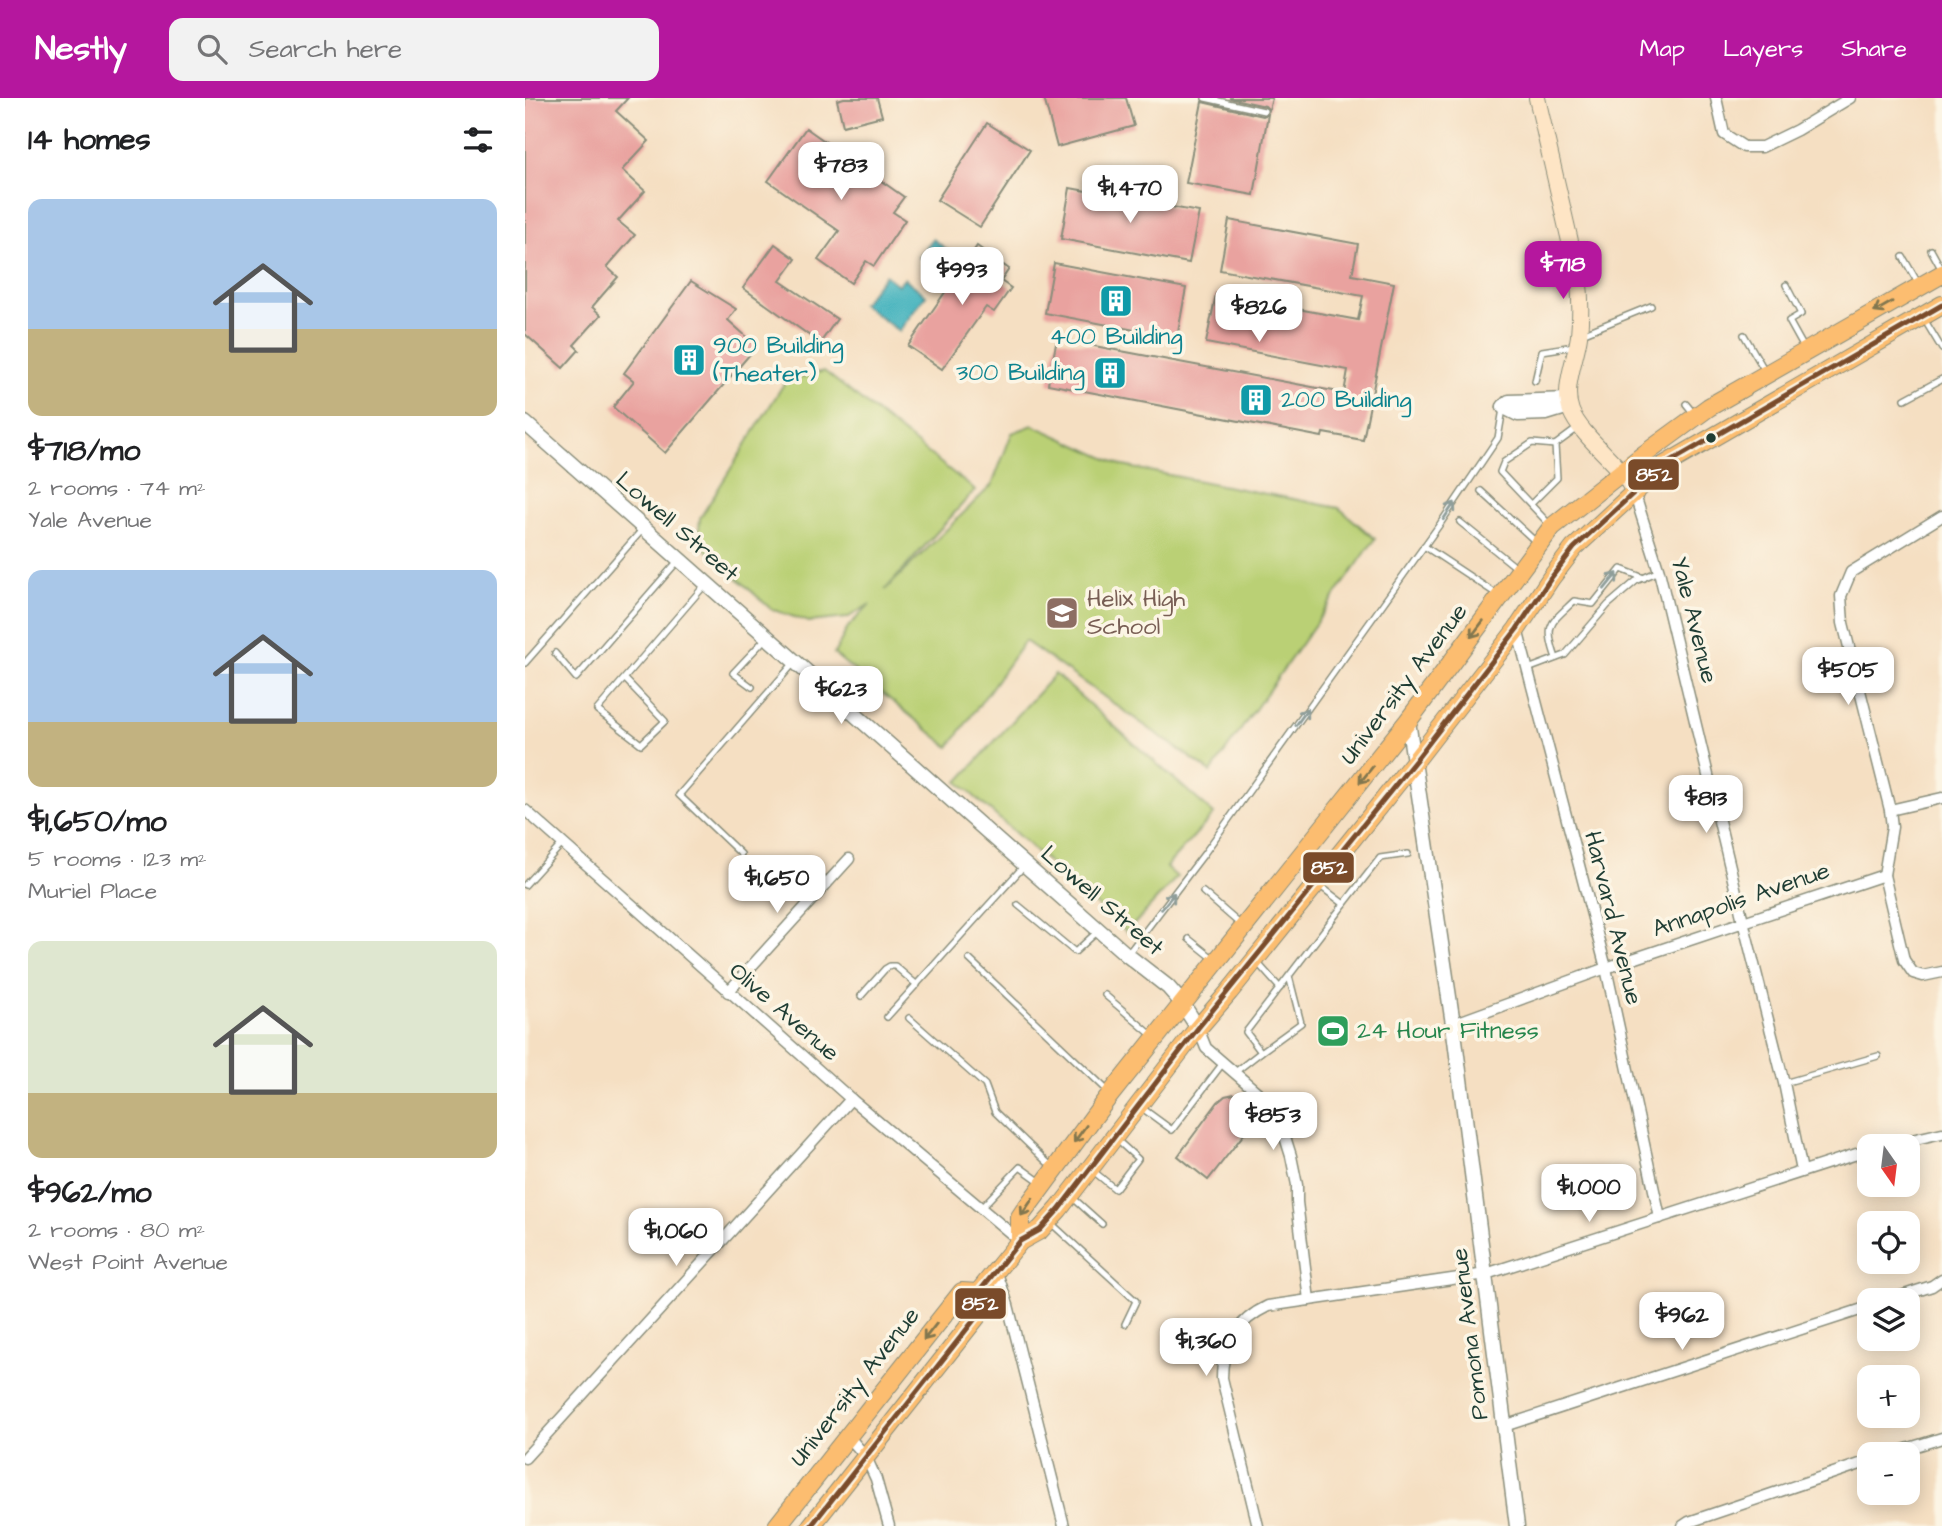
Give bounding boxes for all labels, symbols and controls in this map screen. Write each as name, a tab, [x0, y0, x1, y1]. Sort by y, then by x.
search box	[169, 18, 659, 81]
text: Nestly	[35, 26, 127, 72]
icon: search	[193, 30, 231, 68]
text: Search here	[249, 31, 402, 67]
text: Map	[1640, 32, 1685, 66]
text: Layers	[1723, 32, 1803, 66]
text: Share	[1841, 32, 1907, 66]
text: 14 homes	[28, 119, 151, 161]
icon: filters	[459, 121, 497, 159]
pin: $783	[800, 142, 882, 202]
text: $783	[814, 149, 868, 181]
pin: $1,470	[1073, 166, 1187, 225]
text: $1,470	[1098, 172, 1162, 204]
pin: $718	[1522, 242, 1604, 301]
icon: home	[200, 245, 326, 371]
pin: $993	[921, 248, 1003, 307]
text: $718	[1541, 248, 1585, 280]
text: $993	[937, 254, 987, 286]
building icon: 400 Building	[1097, 282, 1135, 320]
pin: $826	[1218, 285, 1300, 344]
text: $826	[1231, 291, 1287, 323]
one-way arrow	[1873, 300, 1893, 314]
place label: 400 Building	[1049, 320, 1183, 355]
place label: 900 Building (Theater)	[713, 329, 844, 391]
building icon: 900 Building (Theater)	[670, 341, 708, 379]
building icon: 300 Building	[1091, 354, 1129, 392]
place label: 300 Building	[956, 356, 1085, 391]
building icon: 200 Building	[1237, 381, 1275, 419]
place label: 200 Building	[1281, 383, 1412, 418]
text: $718/mo	[28, 430, 140, 472]
unlabelled marker	[1704, 431, 1718, 445]
line badge: 852	[1627, 458, 1680, 491]
text: 852	[1636, 462, 1672, 489]
street label: Lowell Street	[608, 464, 746, 590]
text: 2 rooms · 74 m²	[28, 472, 206, 504]
one-way arrow	[1442, 502, 1456, 522]
text: Yale Avenue	[28, 504, 152, 536]
street label: Yale Avenue	[1662, 553, 1726, 687]
one-way arrow	[1604, 572, 1619, 590]
place label: Helix High School	[1087, 582, 1185, 644]
school or university icon: Helix High School	[1043, 594, 1081, 632]
street label: University Avenue	[1332, 596, 1477, 772]
icon: home	[200, 616, 326, 742]
one-way arrow	[1470, 619, 1484, 638]
pin: $505	[1807, 648, 1889, 707]
text: $505	[1818, 654, 1878, 686]
pin: $623	[800, 666, 882, 726]
text: $623	[815, 673, 867, 705]
one-way arrow	[1295, 708, 1309, 727]
one-way arrow	[1358, 765, 1374, 783]
pin: $813	[1665, 776, 1747, 835]
text: $813	[1685, 782, 1727, 814]
text: $1,650/mo	[28, 801, 167, 843]
street label: Harvard Avenue	[1575, 828, 1651, 1008]
street label: Lowell Street	[1033, 838, 1171, 964]
text: 5 rooms · 123 m²	[28, 843, 207, 875]
line badge: 852	[1302, 851, 1355, 884]
street label: Annapolis Avenue	[1648, 854, 1834, 946]
text: 852	[1311, 855, 1347, 882]
pin: $1,650	[720, 856, 834, 915]
text: $1,650	[744, 862, 810, 894]
text: Muriel Place	[28, 875, 157, 907]
one-way arrow	[1161, 892, 1176, 910]
street label: Olive Avenue	[721, 954, 847, 1070]
icon: home	[200, 987, 326, 1113]
sports icon: 24 Hour Fitness	[1314, 1012, 1352, 1050]
place label: 24 Hour Fitness	[1357, 1014, 1539, 1048]
pin: $853	[1232, 1093, 1314, 1152]
text: $853	[1245, 1099, 1301, 1131]
one-way arrow	[1073, 1124, 1088, 1143]
north arrow	[1857, 1134, 1920, 1197]
map controls	[1857, 1134, 1920, 1505]
pin: $1,000	[1532, 1164, 1646, 1224]
text: $1,000	[1557, 1171, 1621, 1203]
text: $962/mo	[28, 1172, 152, 1214]
one-way arrow	[1020, 1197, 1035, 1216]
pin: $1,060	[619, 1208, 733, 1268]
button: locate	[1857, 1211, 1920, 1274]
text: 2 rooms · 80 m²	[28, 1214, 205, 1246]
text: $1,060	[644, 1215, 708, 1247]
text: West Point Avenue	[28, 1246, 228, 1278]
street label: Pomona Avenue	[1443, 1246, 1497, 1422]
line badge: 852	[954, 1287, 1007, 1320]
button: layers	[1857, 1288, 1920, 1351]
text: 852	[962, 1291, 998, 1318]
pin: $962	[1641, 1292, 1723, 1352]
text: $962	[1655, 1299, 1709, 1331]
street label: University Avenue	[782, 1300, 929, 1474]
pin: $1,360	[1149, 1318, 1263, 1378]
one-way arrow	[922, 1323, 938, 1341]
text: $1,360	[1176, 1325, 1236, 1357]
button: +	[1857, 1365, 1920, 1428]
button: −	[1857, 1442, 1920, 1505]

